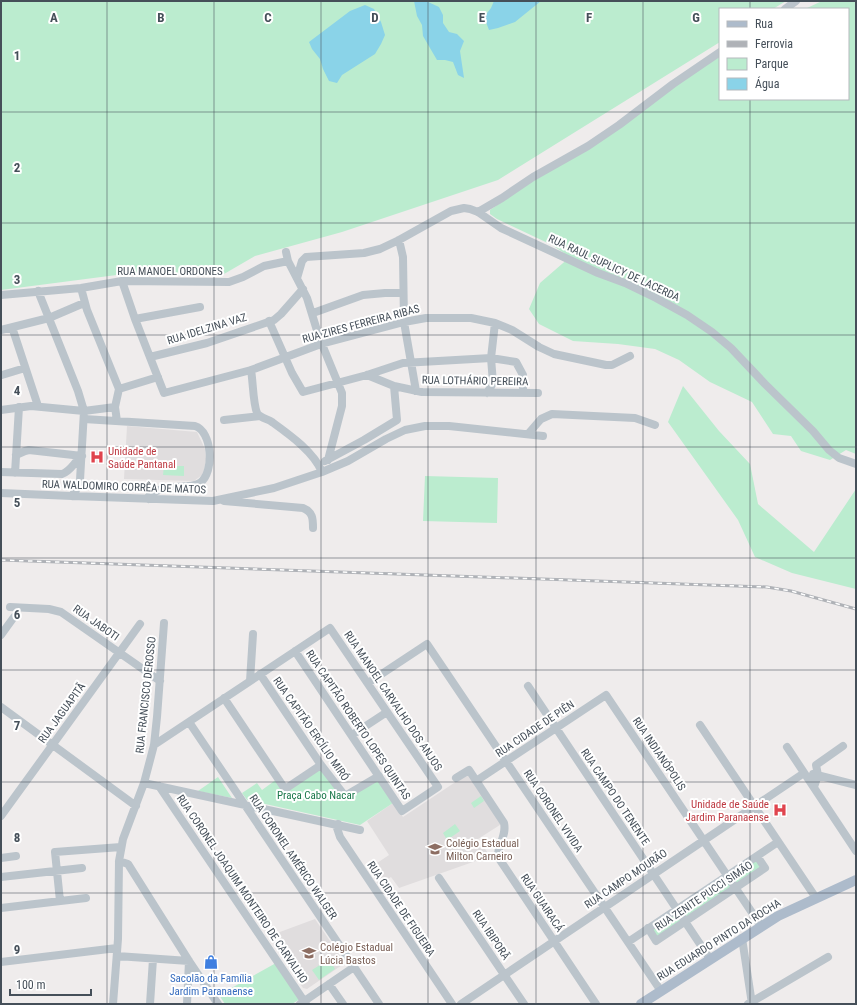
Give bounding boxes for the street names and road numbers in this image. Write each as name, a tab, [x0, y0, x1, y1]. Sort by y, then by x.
street label: RUA RAUL SUPLICY DE LACERDA	[546, 232, 682, 304]
street label: RUA MANOEL ORDONES	[117, 265, 223, 278]
street label: RUA ZIRES FERREIRA RIBAS	[301, 302, 421, 346]
street label: RUA IDELZINA VAZ	[166, 311, 249, 347]
street label: RUA LOTHÁRIO PEREIRA	[422, 374, 529, 388]
street label: RUA WALDOMIRO CORRÊA DE MATOS	[42, 478, 207, 496]
street label: RUA JABOTI	[70, 602, 122, 644]
street label: RUA MANOEL CARVALHO DOS ANJOS	[341, 629, 445, 774]
street label: RUA FRANCISCO DEROSSO	[133, 636, 159, 754]
street label: RUA CAPITÃO ROBERTO LOPES QUINTAS	[303, 648, 413, 803]
street label: RUA CAPITÃO ERCÍLIO MIRÓ	[270, 675, 352, 783]
street label: RUA JAGUAPITÃ	[36, 680, 89, 746]
street label: RUA CIDADE DE PIÊN	[493, 698, 577, 760]
street label: RUA INDIANÓPOLIS	[630, 715, 688, 793]
street label: RUA CAMPO DO TENENTE	[578, 746, 652, 848]
street label: RUA CORONEL VIVIDA	[521, 767, 586, 855]
street label: RUA CORONEL JOAQUIM MONTEIRO DE CARVALHO	[174, 792, 310, 986]
street label: RUA CORONEL AMÉRICO WALGER	[246, 792, 340, 922]
street label: RUA CAMPO MOURÃO	[582, 847, 670, 911]
street label: RUA ZENITE PUCCI SIMÃO	[653, 858, 755, 934]
street label: RUA CIDADE DE FIGUEIRA	[364, 859, 438, 960]
street label: RUA GUAIRACÁ	[518, 872, 567, 935]
street label: RUA EDUARDO PINTO DA ROCHA	[655, 896, 784, 984]
street label: RUA IBIPORÃ	[470, 908, 513, 963]

